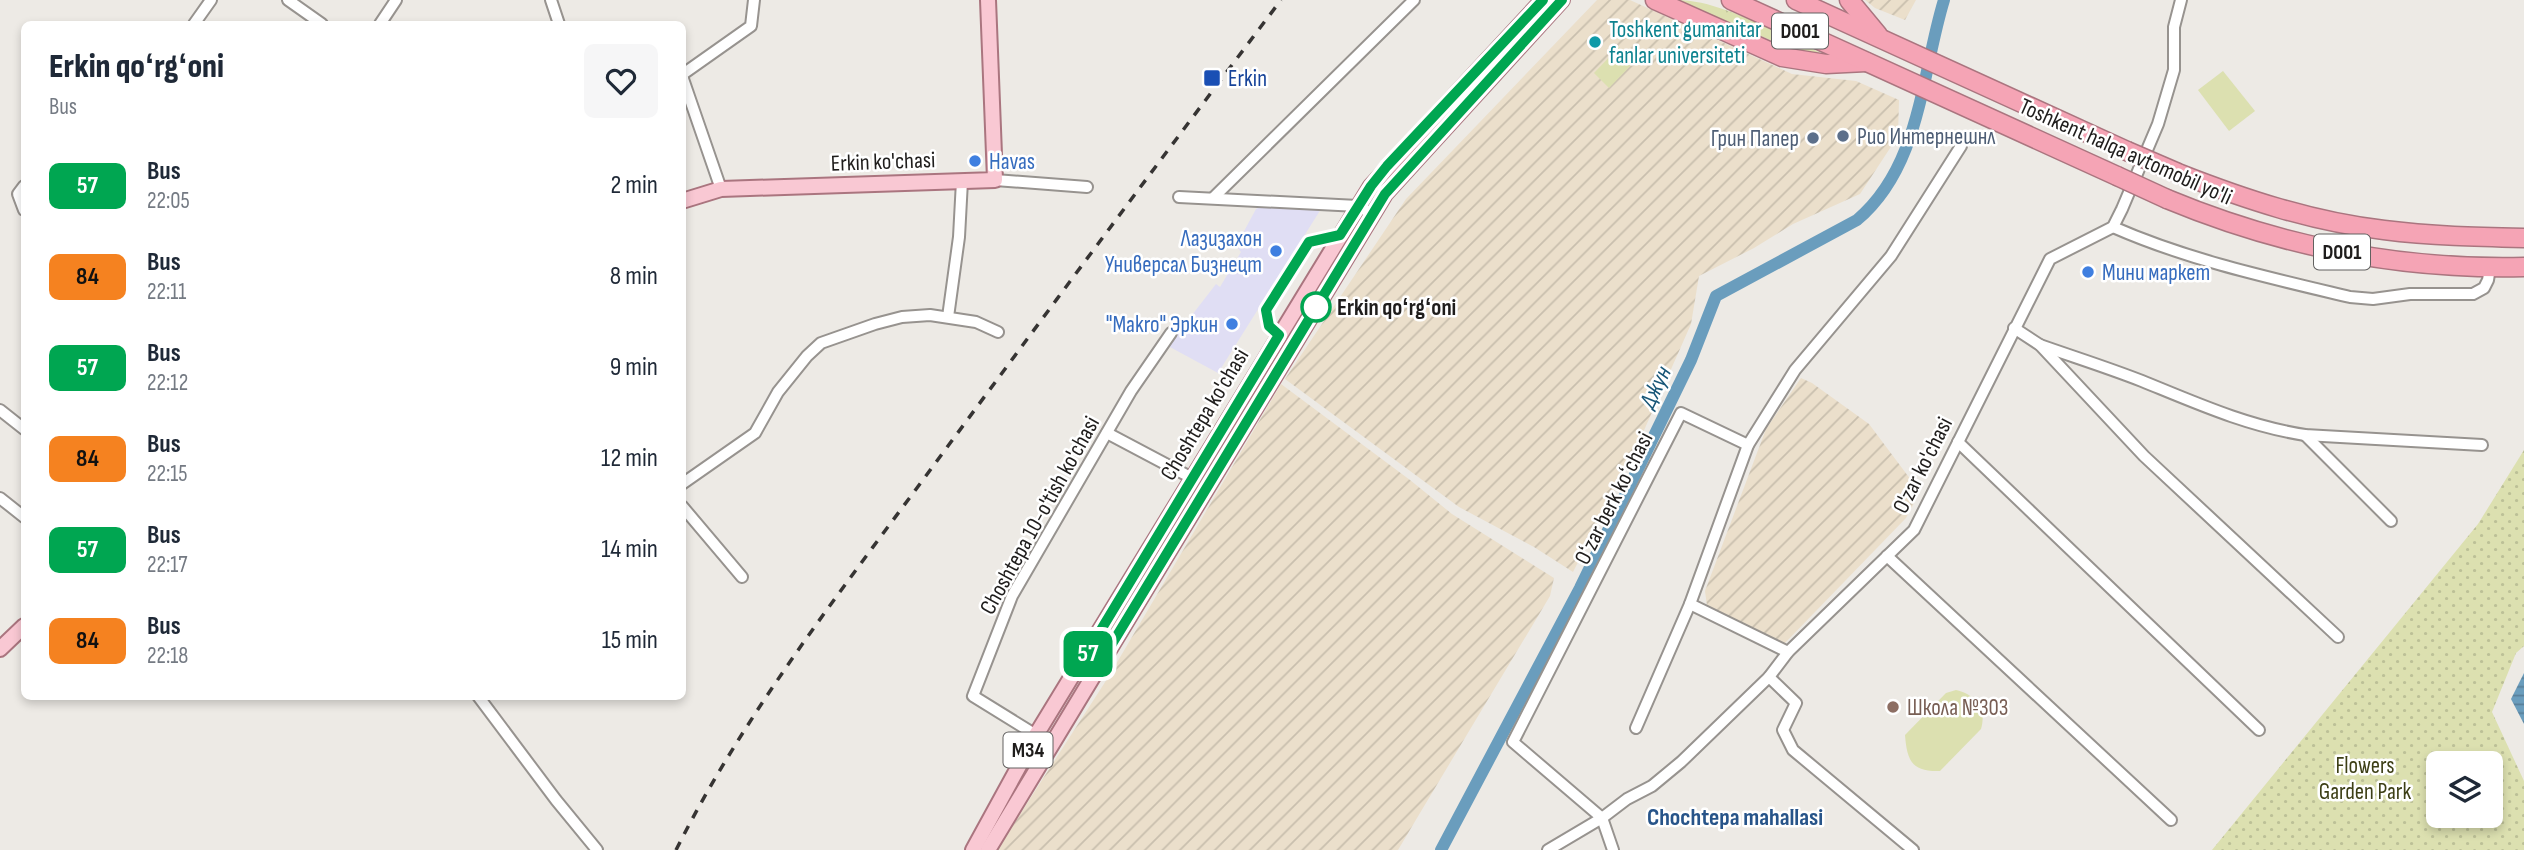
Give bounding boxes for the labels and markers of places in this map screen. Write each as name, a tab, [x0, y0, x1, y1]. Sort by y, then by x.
place label: Toshkent gumanitar fanlar universiteti	[1609, 16, 1762, 70]
marker: Toshkent gumanitar fanlar universiteti	[1587, 34, 1603, 50]
place label: Erkin	[1228, 65, 1267, 93]
marker: Erkin	[1202, 68, 1222, 88]
place label: Рио Интернешнл	[1857, 123, 1996, 151]
place label: Грин Папер	[1711, 125, 1799, 153]
marker: Рио Интернешнл	[1835, 128, 1851, 144]
marker: Грин Папер	[1805, 130, 1821, 146]
place label: Havas	[989, 148, 1035, 176]
marker: Havas	[967, 153, 983, 169]
place label: Лазизахон Универсал Бизнецт	[1105, 225, 1262, 279]
marker: Лазизахон Универсал Бизнецт	[1268, 243, 1284, 259]
place label: Мини маркет	[2102, 259, 2210, 287]
marker: Мини маркет	[2080, 264, 2096, 280]
marker: Erkin qoʻrgʻoni	[1301, 292, 1331, 322]
place label: Erkin qoʻrgʻoni	[1337, 294, 1456, 322]
place label: "Makro" Эркин	[1106, 311, 1218, 339]
marker: "Makro" Эркин	[1224, 316, 1240, 332]
place label: Школа №303	[1907, 694, 2008, 722]
marker: Школа №303	[1885, 699, 1901, 715]

